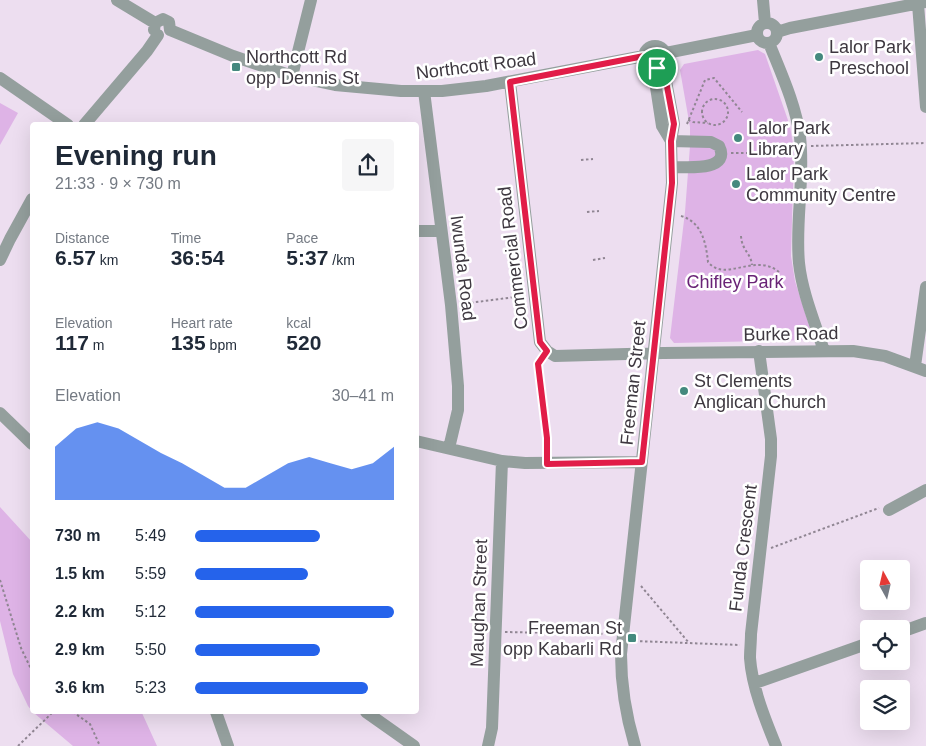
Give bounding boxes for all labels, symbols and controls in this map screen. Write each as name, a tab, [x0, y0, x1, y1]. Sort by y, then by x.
place label: Lalor Park Preschool	[829, 37, 912, 78]
place label: Northcott Rd opp Dennis St	[246, 47, 359, 88]
pin	[636, 47, 678, 89]
street label: Northcott Road	[415, 49, 537, 83]
marker: Lalor Park Preschool	[813, 51, 825, 63]
icon: arrive	[643, 54, 671, 82]
marker: Northcott Rd opp Dennis St	[230, 61, 242, 73]
place label: Lalor Park Library	[748, 118, 831, 159]
marker: Lalor Park Library	[732, 132, 744, 144]
button: share	[342, 139, 394, 191]
text: Evening run	[55, 140, 217, 171]
place label: Lalor Park Community Centre	[746, 164, 896, 205]
text: 21:33 · 9 × 730 m	[55, 175, 181, 192]
marker: Lalor Park Community Centre	[730, 178, 742, 190]
street label: Commercial Road	[494, 185, 532, 331]
street label: Iwunda Road	[447, 214, 479, 322]
text: Distance	[55, 230, 109, 246]
text: Time	[171, 230, 201, 246]
text: Pace	[286, 230, 318, 246]
text: 6.57	[55, 246, 96, 269]
text: 36:54	[171, 246, 224, 269]
text: 5:37	[286, 246, 328, 269]
text: km	[96, 252, 118, 268]
text: /km	[328, 252, 355, 268]
park label: Chifley Park	[686, 272, 785, 292]
text: Elevation	[55, 315, 113, 331]
text: Heart rate	[171, 315, 233, 331]
text: kcal	[286, 315, 311, 331]
street label: Freeman Street	[617, 320, 649, 446]
street label: Burke Road	[743, 323, 839, 345]
text: 117	[55, 331, 89, 354]
text: 135	[171, 331, 206, 354]
text: 520	[286, 331, 321, 354]
text: m	[89, 337, 104, 353]
text: bpm	[206, 337, 237, 353]
place label: St Clements Anglican Church	[694, 371, 826, 412]
marker: St Clements Anglican Church	[678, 385, 690, 397]
text: Elevation	[55, 387, 121, 404]
text: 30–41 m	[332, 387, 394, 404]
street label: Funda Crescent	[725, 483, 761, 613]
text: 730 m	[55, 527, 100, 544]
text: 5:49	[135, 527, 166, 544]
street label: Maughan Street	[467, 539, 491, 667]
north arrow	[860, 560, 910, 610]
map controls	[860, 560, 910, 730]
text: 1.5 km	[55, 565, 105, 582]
text: 5:59	[135, 565, 166, 582]
text: 2.2 km	[55, 603, 105, 620]
text: 5:12	[135, 603, 166, 620]
place label: Freeman St opp Kabarli Rd	[503, 618, 622, 659]
button: locate	[860, 620, 910, 670]
marker: Freeman St opp Kabarli Rd	[626, 632, 638, 644]
text: 2.9 km	[55, 641, 105, 658]
text: 5:50	[135, 641, 166, 658]
text: 3.6 km	[55, 679, 105, 696]
text: 5:23	[135, 679, 166, 696]
button: layers	[860, 680, 910, 730]

